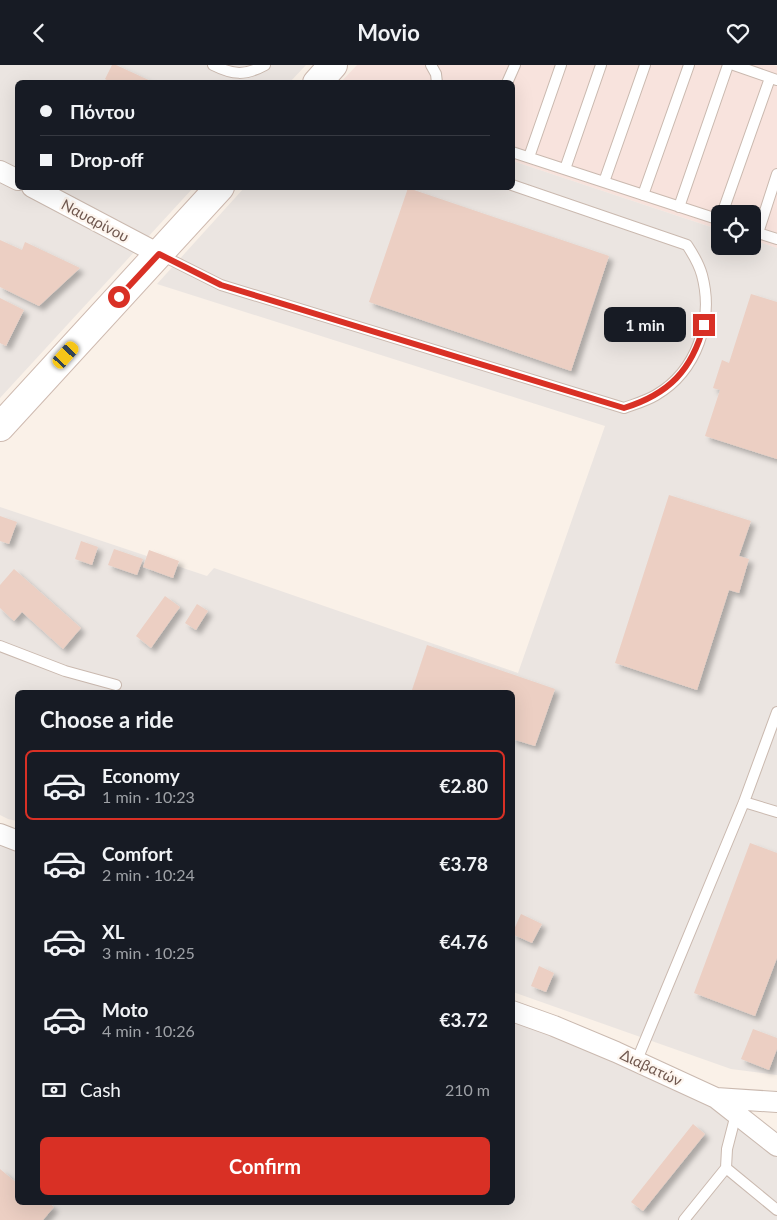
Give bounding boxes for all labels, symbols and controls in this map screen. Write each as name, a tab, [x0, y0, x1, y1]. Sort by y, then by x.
icon: back	[25, 19, 53, 47]
text: Movio	[357, 19, 420, 46]
icon: heart	[724, 19, 752, 47]
text: Πόντου	[70, 100, 135, 123]
text: Drop-off	[70, 148, 144, 171]
street label: Ναυαρίνου	[59, 195, 132, 245]
map controls	[711, 205, 761, 255]
button: locate	[711, 205, 761, 255]
route start	[108, 286, 130, 308]
callout: 1 min	[604, 307, 686, 343]
route end	[693, 314, 715, 336]
text: 1 min	[625, 315, 665, 334]
car	[50, 339, 81, 371]
text: Choose a ride	[40, 706, 174, 733]
icon: car	[42, 763, 87, 808]
text: Economy	[102, 764, 180, 787]
text: €2.80	[439, 774, 488, 797]
text: 1 min · 10:23	[102, 787, 195, 806]
icon: car	[42, 841, 87, 886]
text: Comfort	[102, 842, 173, 865]
text: €3.78	[439, 852, 488, 875]
text: 2 min · 10:24	[102, 865, 195, 884]
icon: car	[42, 919, 87, 964]
text: XL	[102, 920, 125, 943]
text: €4.76	[439, 930, 488, 953]
text: 3 min · 10:25	[102, 943, 195, 962]
icon: car	[42, 997, 87, 1042]
text: Moto	[102, 998, 148, 1021]
text: €3.72	[439, 1008, 488, 1031]
text: 4 min · 10:26	[102, 1021, 195, 1040]
street label: Διαβατών	[618, 1045, 685, 1089]
icon: cash	[40, 1076, 68, 1104]
text: Cash	[80, 1078, 121, 1101]
text: 210 m	[445, 1080, 490, 1099]
button: Confirm	[40, 1137, 490, 1195]

